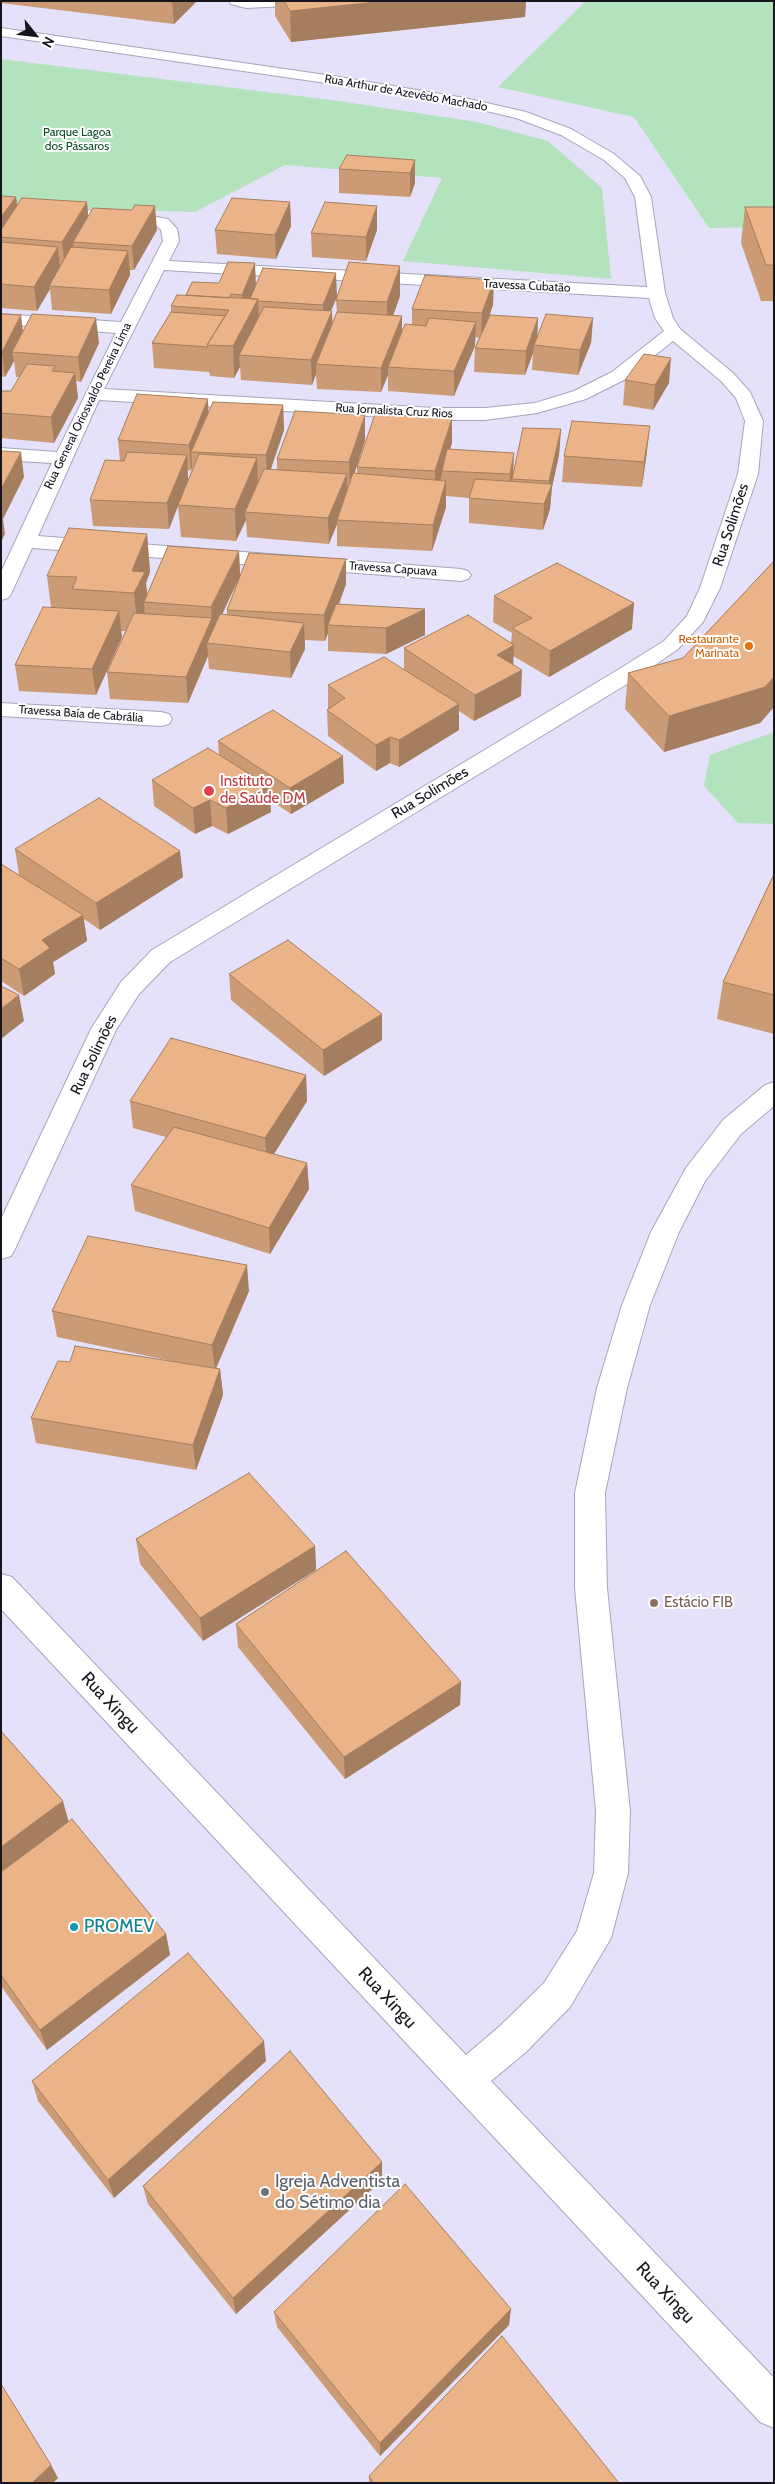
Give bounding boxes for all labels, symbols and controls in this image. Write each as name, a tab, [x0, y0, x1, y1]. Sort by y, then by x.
north arrow	[10, 10, 60, 60]
text: N	[38, 34, 58, 51]
street label: Rua Arthur de Azevêdo Machado	[323, 72, 489, 114]
park label: Parque Lagoa dos Pássaros	[43, 125, 111, 153]
street label: Travessa Cubatão	[483, 277, 571, 295]
street label: Rua General Oriosvaldo Pereira Lima	[41, 320, 135, 492]
street label: Rua Jornalista Cruz Rios	[335, 401, 453, 421]
street label: Rua Solimões	[709, 481, 753, 569]
street label: Travessa Capuava	[349, 559, 437, 579]
place label: Restaurante Marinata	[679, 632, 739, 660]
marker: Restaurante Marinata	[743, 640, 755, 652]
street label: Travessa Baía de Cabrália	[18, 702, 144, 726]
street label: Rua Solimões	[388, 763, 472, 823]
place label: Instituto de Saúde DM	[220, 773, 306, 808]
marker: Instituto de Saúde DM	[202, 784, 216, 798]
street label: Rua Solimões	[67, 1012, 121, 1098]
place label: Estácio FIB	[664, 1594, 733, 1612]
marker: Estácio FIB	[648, 1597, 660, 1609]
street label: Rua Xingu	[76, 1668, 144, 1738]
place label: PROMEV	[84, 1916, 154, 1938]
marker: PROMEV	[68, 1921, 80, 1933]
street label: Rua Xingu	[353, 1963, 421, 2033]
place label: Igreja Adventista do Sétimo dia	[275, 2171, 400, 2214]
marker: Igreja Adventista do Sétimo dia	[259, 2186, 271, 2198]
street label: Rua Xingu	[631, 2258, 699, 2328]

